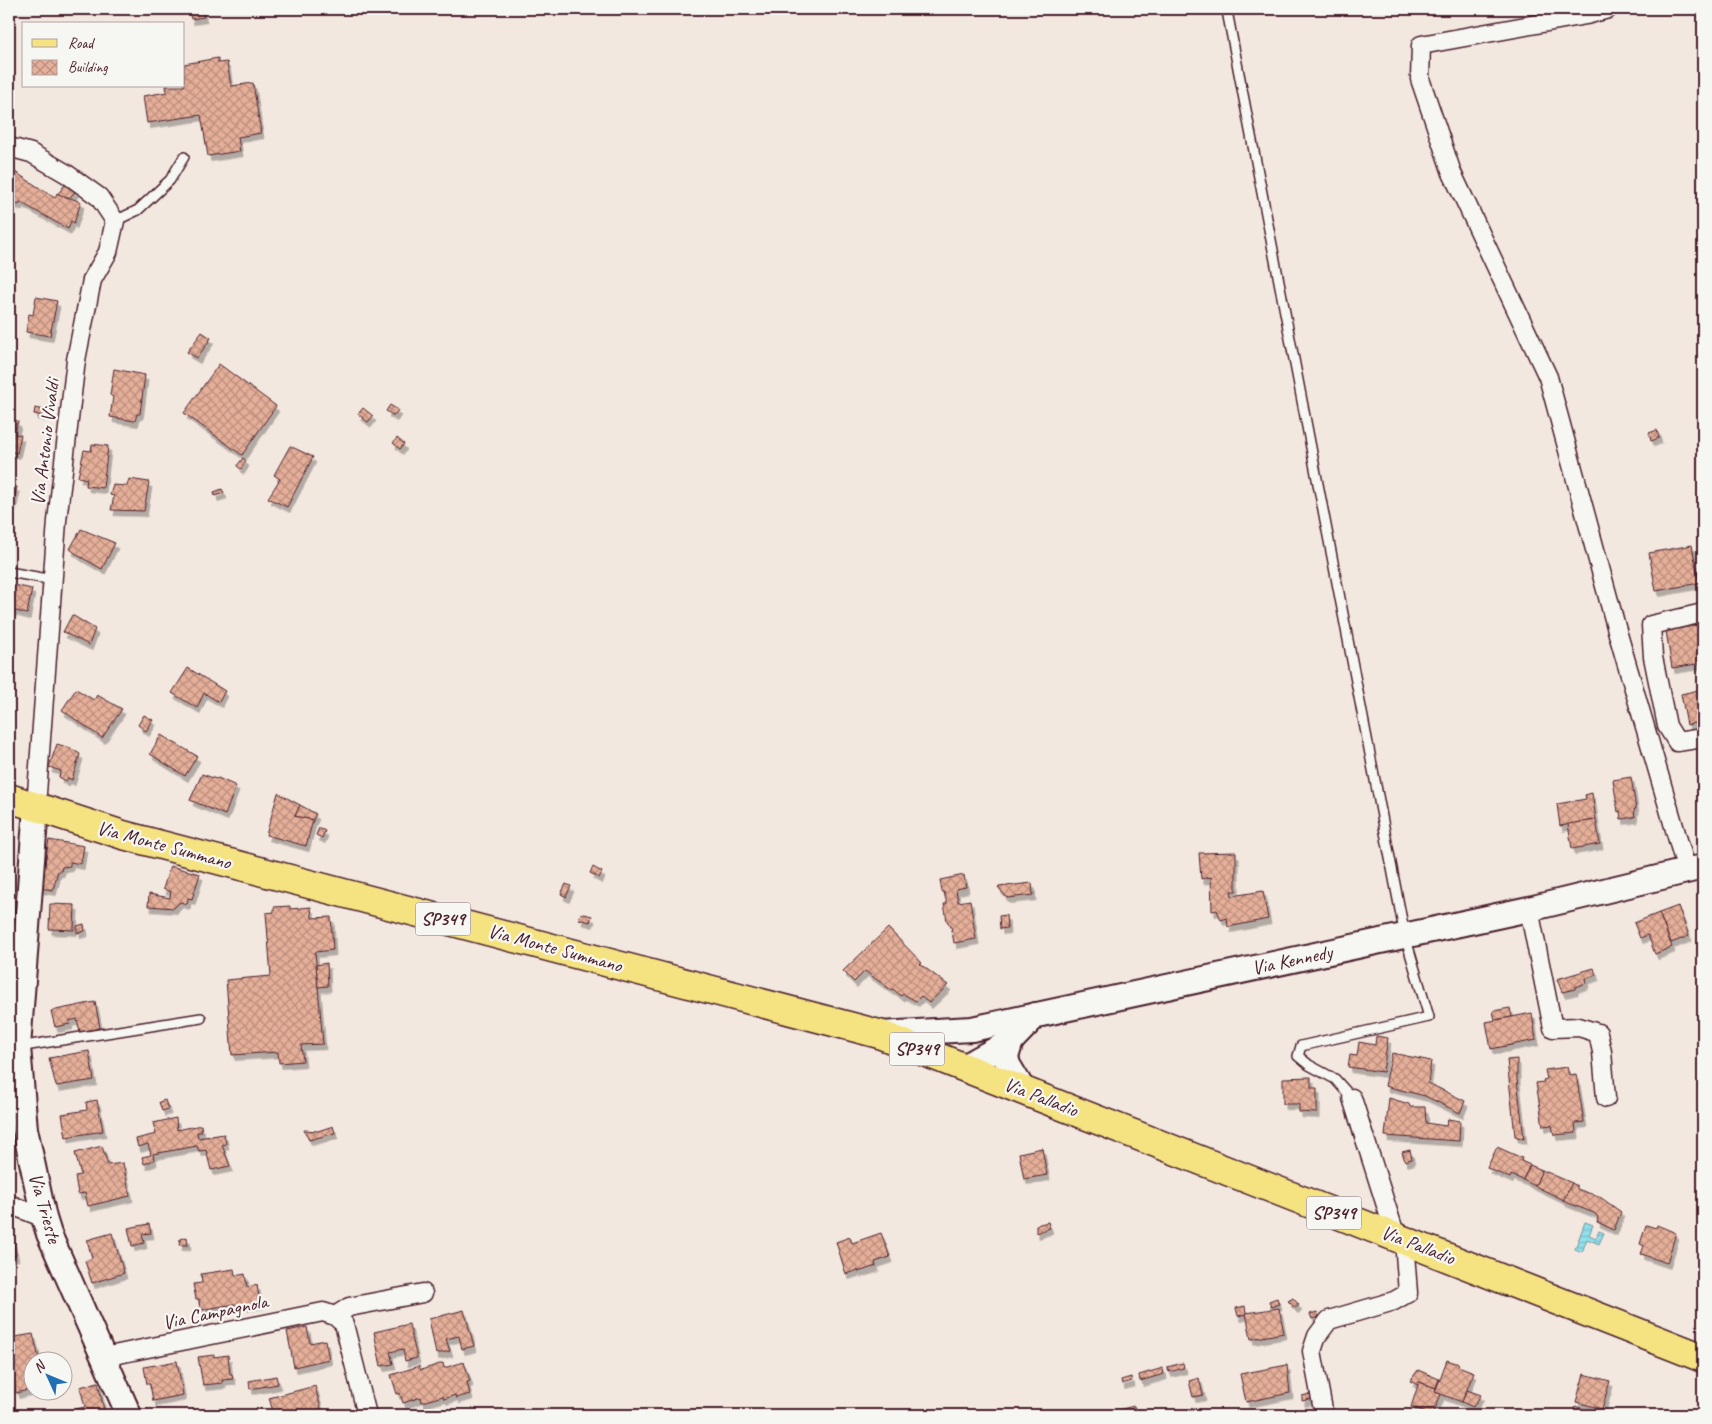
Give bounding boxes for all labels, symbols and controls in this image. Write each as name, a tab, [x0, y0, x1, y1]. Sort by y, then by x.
legend	[22, 22, 185, 88]
text: Road	[68, 34, 95, 53]
text: Building	[68, 58, 108, 77]
street label: Via Antonio Vivaldi	[25, 375, 65, 507]
street label: Via Monte Summano	[94, 815, 235, 875]
road number: SP349	[416, 902, 470, 936]
street label: Via Monte Summano	[485, 918, 626, 978]
street label: Via Kennedy	[1250, 939, 1337, 981]
road number: SP349	[890, 1032, 944, 1066]
street label: Via Palladio	[1000, 1071, 1082, 1123]
street label: Via Trieste	[23, 1170, 67, 1247]
road number: SP349	[1306, 1196, 1362, 1230]
street label: Via Palladio	[1377, 1219, 1459, 1271]
street label: Via Campagnola	[160, 1288, 271, 1335]
north arrow	[22, 1352, 72, 1402]
text: N	[30, 1357, 50, 1376]

